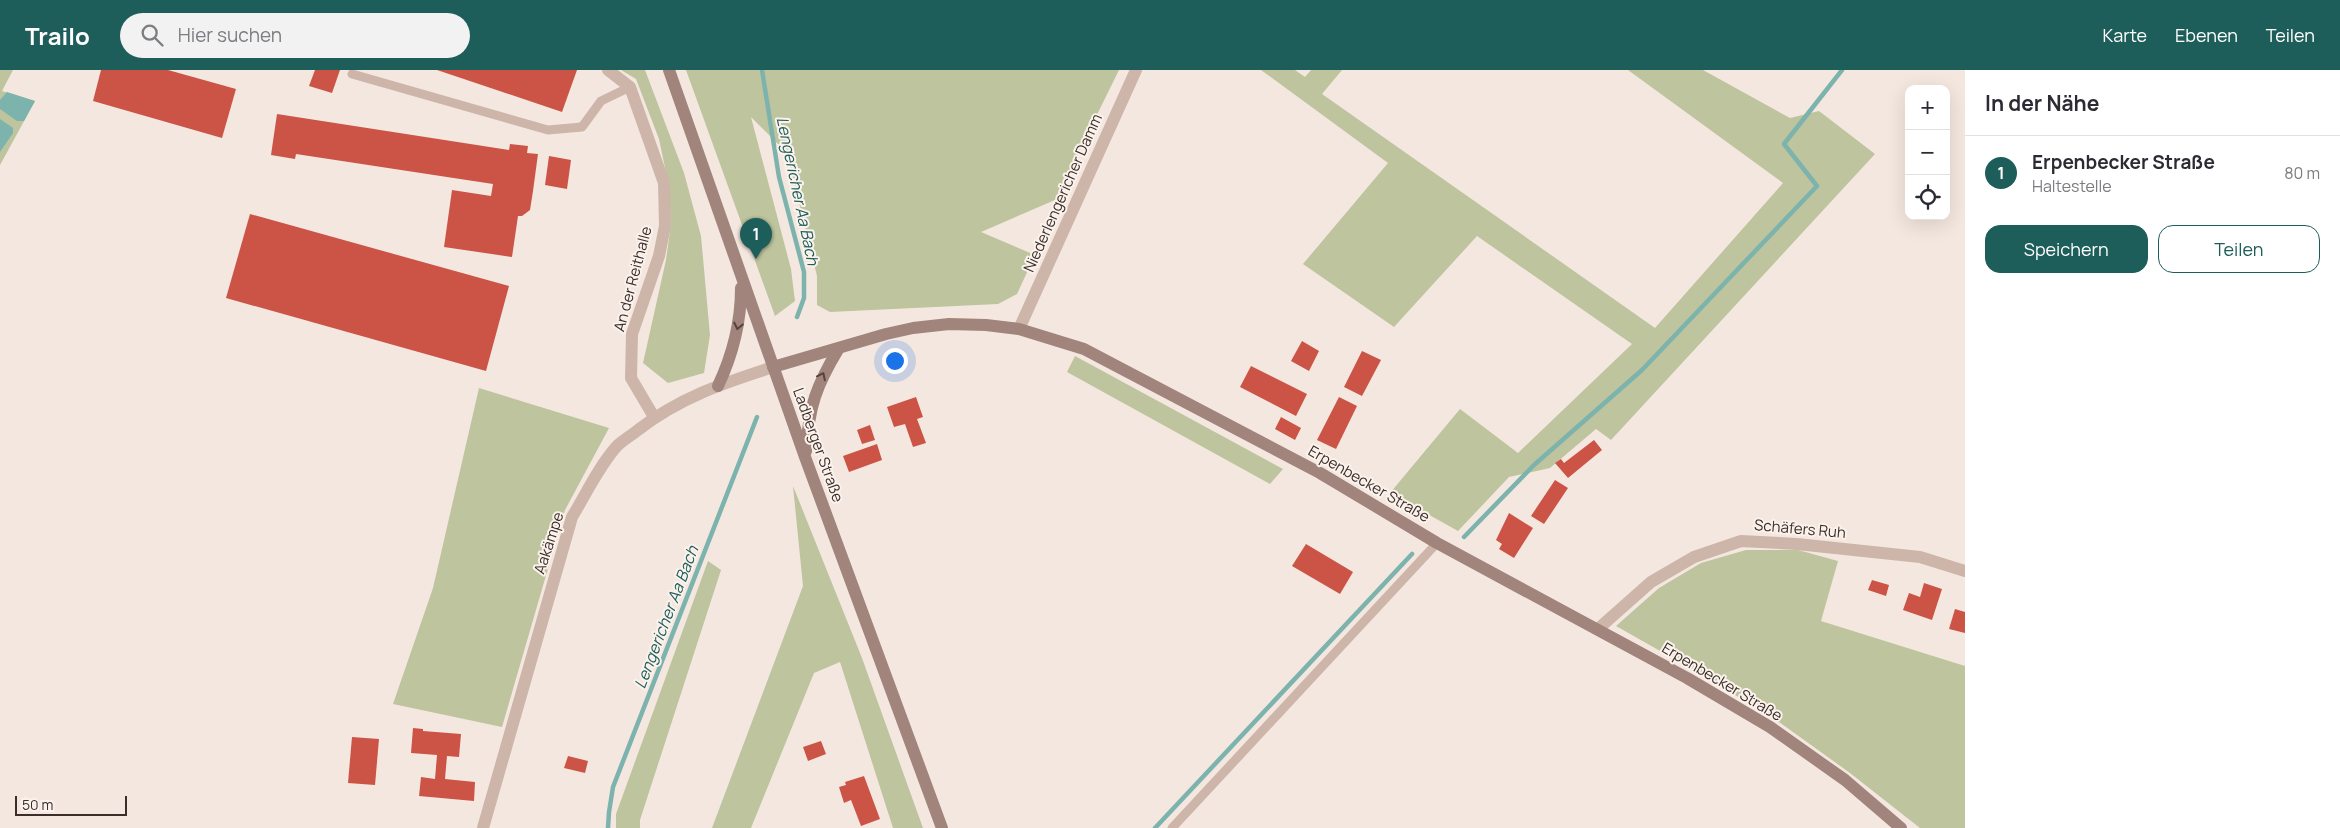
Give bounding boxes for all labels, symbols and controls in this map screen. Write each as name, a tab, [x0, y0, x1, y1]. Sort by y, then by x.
search box	[120, 13, 470, 58]
text: Trailo	[25, 19, 90, 52]
icon: search	[138, 21, 166, 49]
text: Hier suchen	[178, 22, 282, 48]
text: Karte	[2103, 23, 2147, 47]
text: Ebenen	[2175, 23, 2238, 47]
text: Teilen	[2266, 23, 2315, 47]
map controls	[1905, 85, 1950, 220]
button: +	[1905, 85, 1950, 130]
text: In der Nähe	[1985, 89, 2099, 117]
street label: Niederlengericher Damm	[1018, 110, 1107, 275]
water label: Lengericher Aa Bach	[772, 115, 825, 268]
button: −	[1905, 130, 1950, 175]
text: Erpenbecker Straße	[2032, 149, 2215, 175]
text: 1	[1997, 162, 2005, 184]
text: 80 m	[2284, 162, 2320, 184]
button: locate	[1905, 175, 1950, 220]
text: Haltestelle	[2032, 175, 2112, 197]
pin: 1	[740, 218, 772, 259]
street label: An der Reithalle	[608, 224, 657, 334]
button: Speichern	[1985, 225, 2148, 273]
button: Teilen	[2158, 225, 2320, 273]
one-way arrow	[734, 322, 744, 330]
your location	[882, 348, 908, 374]
one-way arrow	[816, 372, 827, 381]
street label: Ladberger Straße	[788, 385, 849, 505]
street label: Erpenbecker Straße	[1305, 440, 1434, 527]
street label: Aakämpe	[529, 509, 568, 577]
street label: Schäfers Ruh	[1753, 514, 1847, 543]
water label: Lengericher Aa Bach	[629, 542, 704, 691]
street label: Erpenbecker Straße	[1658, 637, 1787, 726]
scale bar	[15, 793, 128, 816]
text: 50 m	[22, 795, 53, 814]

